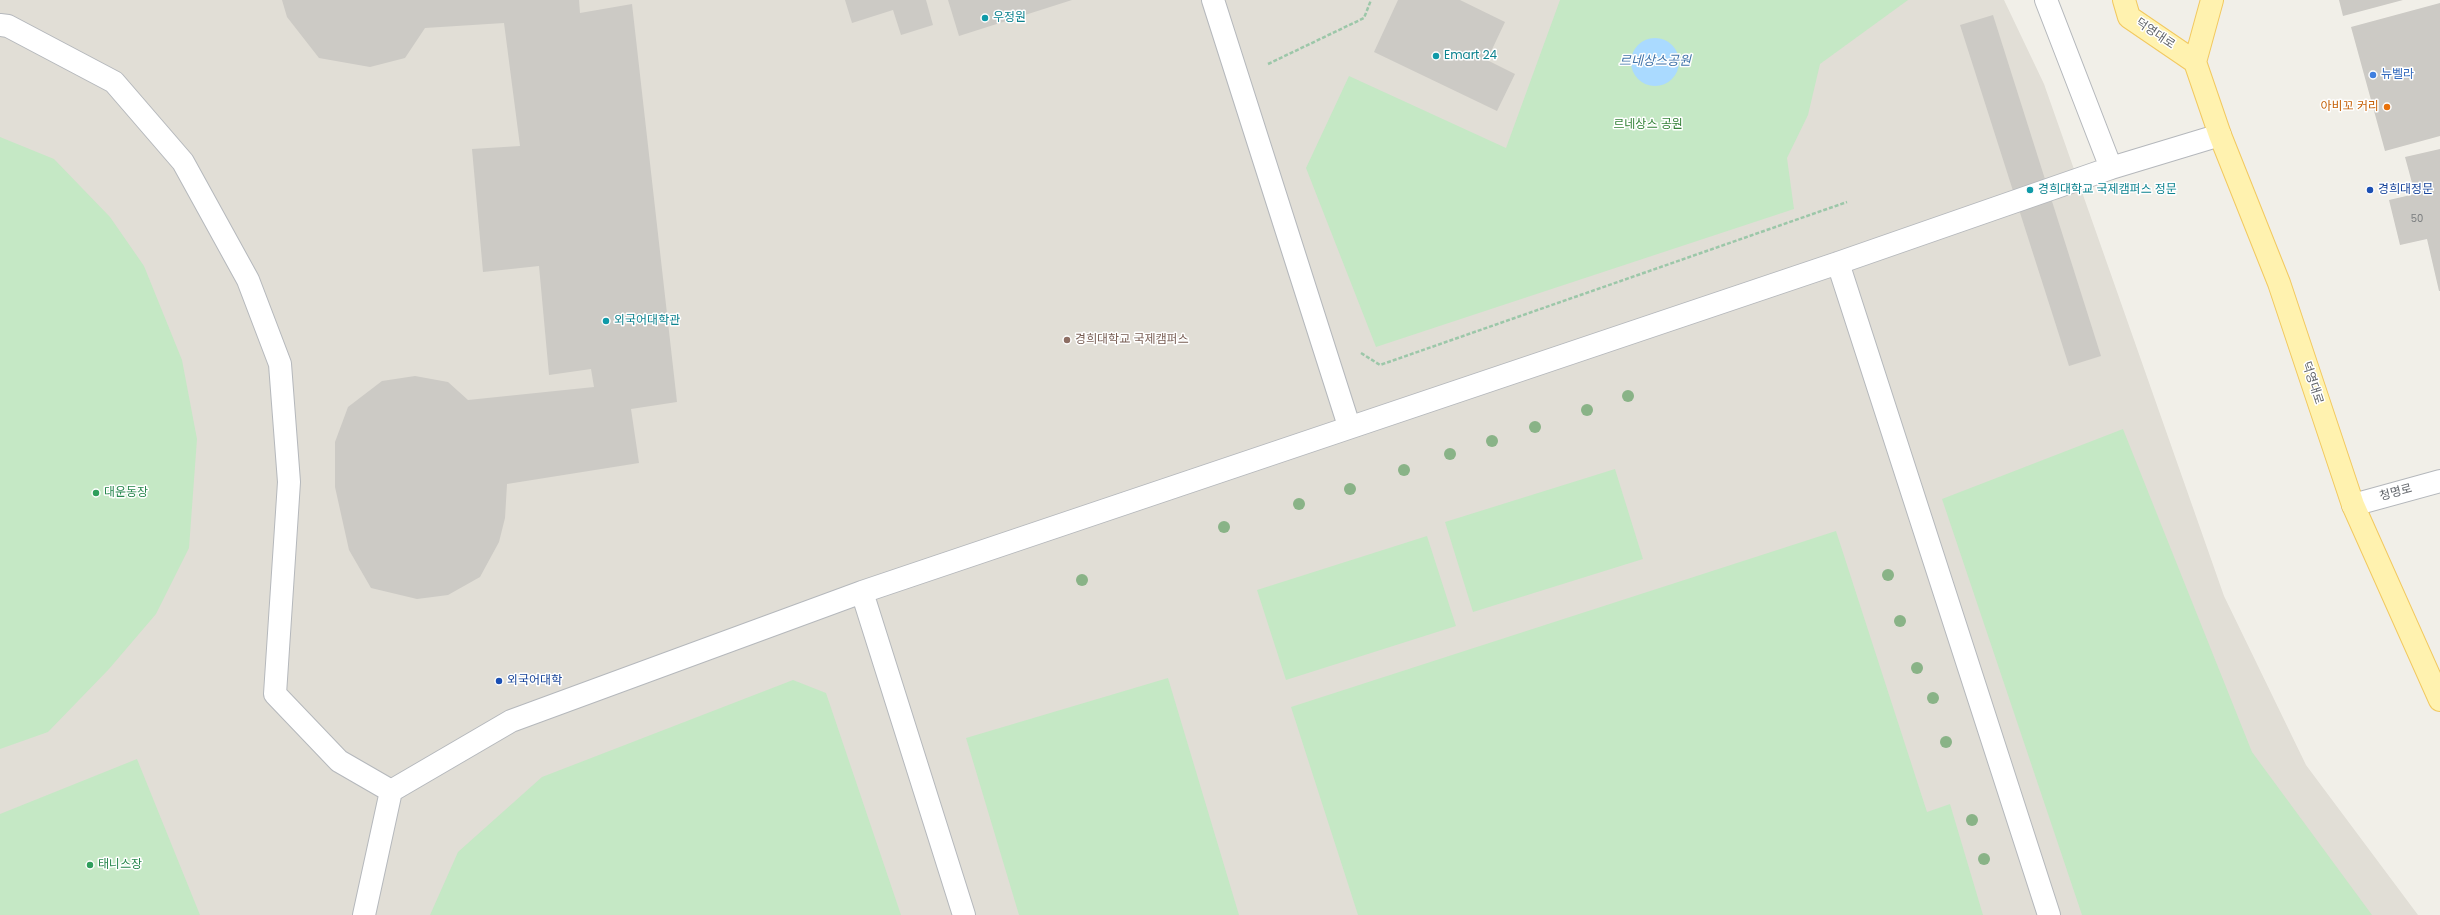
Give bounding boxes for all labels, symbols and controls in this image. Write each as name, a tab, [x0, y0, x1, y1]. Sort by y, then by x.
place label: 우정원	[993, 11, 1026, 25]
marker: 우정원	[980, 13, 990, 23]
street label: 덕영대로	[2133, 16, 2177, 52]
place label: Emart 24	[1444, 49, 1497, 63]
marker: Emart 24	[1431, 51, 1441, 61]
water label: 르네상스공원	[1619, 54, 1691, 70]
place label: 뉴벨라	[2381, 68, 2414, 82]
marker: 뉴벨라	[2368, 70, 2378, 80]
place label: 아비꼬 커리	[2321, 100, 2379, 114]
marker: 아비꼬 커리	[2382, 102, 2392, 112]
park label: 르네상스 공원	[1613, 118, 1683, 132]
place label: 경희대학교 국제캠퍼스 정문	[2038, 183, 2177, 197]
place label: 경희대정문	[2378, 183, 2433, 197]
marker: 경희대학교 국제캠퍼스 정문	[2025, 185, 2035, 195]
marker: 경희대정문	[2365, 185, 2375, 195]
house number: 50	[2411, 213, 2423, 225]
place label: 외국어대학관	[614, 314, 680, 328]
marker: 외국어대학관	[601, 316, 611, 326]
place label: 경희대학교 국제캠퍼스	[1075, 333, 1189, 347]
marker: 경희대학교 국제캠퍼스	[1062, 335, 1072, 345]
street label: 덕영대로	[2298, 360, 2326, 406]
street label: 청명로	[2378, 482, 2414, 504]
place label: 대운동장	[104, 486, 148, 500]
marker: 대운동장	[91, 488, 101, 498]
place label: 외국어대학	[507, 674, 562, 688]
marker: 외국어대학	[494, 676, 504, 686]
place label: 태니스장	[98, 858, 142, 872]
marker: 태니스장	[85, 860, 95, 870]

